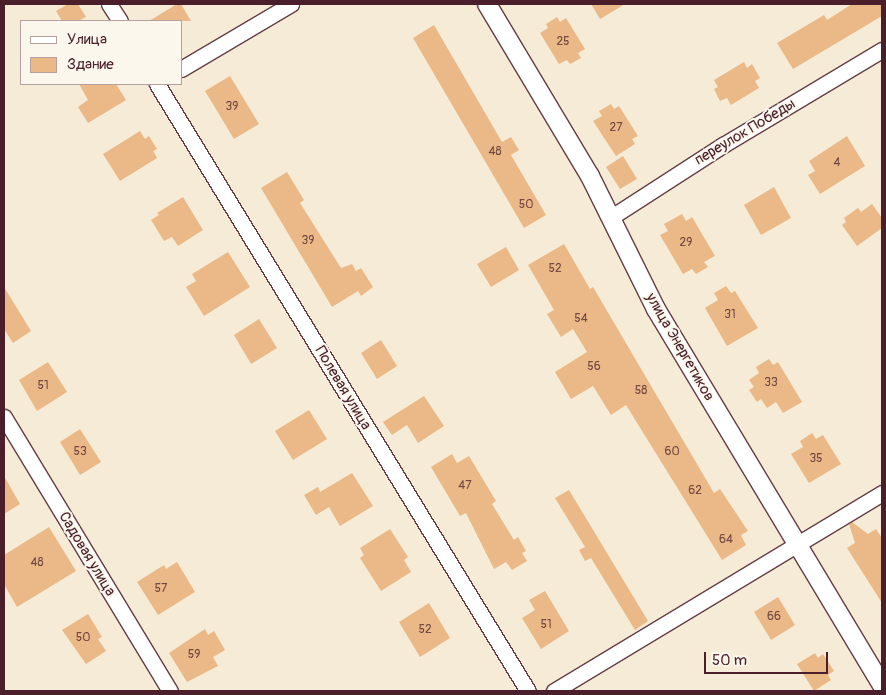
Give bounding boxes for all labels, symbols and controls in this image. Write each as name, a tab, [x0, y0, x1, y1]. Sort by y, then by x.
legend	[20, 20, 182, 85]
text: Улица	[67, 30, 107, 49]
house number: 25	[556, 35, 570, 49]
text: Здание	[67, 55, 114, 74]
street label: переулок Победы	[691, 95, 799, 169]
house number: 39	[226, 100, 238, 114]
house number: 27	[609, 121, 623, 135]
house number: 48	[488, 145, 502, 159]
house number: 4	[834, 156, 840, 170]
house number: 50	[519, 198, 533, 212]
house number: 39	[302, 234, 314, 248]
house number: 29	[680, 236, 692, 250]
house number: 52	[548, 262, 562, 276]
street label: улица Энергетиков	[642, 290, 718, 404]
house number: 31	[724, 308, 736, 322]
house number: 54	[574, 312, 588, 326]
street label: Полевая улица	[311, 343, 375, 433]
house number: 56	[587, 360, 601, 374]
house number: 33	[764, 376, 778, 390]
house number: 51	[37, 379, 49, 393]
house number: 58	[635, 384, 647, 398]
house number: 53	[73, 445, 87, 459]
house number: 60	[664, 445, 680, 459]
house number: 35	[809, 452, 823, 466]
house number: 47	[458, 479, 472, 493]
house number: 62	[688, 484, 702, 498]
street label: Садовая улица	[55, 509, 119, 599]
house number: 64	[719, 533, 733, 547]
house number: 48	[30, 556, 44, 570]
house number: 57	[155, 582, 167, 596]
house number: 66	[767, 610, 781, 624]
house number: 51	[540, 618, 552, 632]
house number: 52	[418, 623, 432, 637]
house number: 50	[76, 631, 90, 645]
scale bar	[706, 642, 830, 674]
house number: 59	[188, 648, 200, 662]
text: 50 m	[712, 651, 747, 670]

